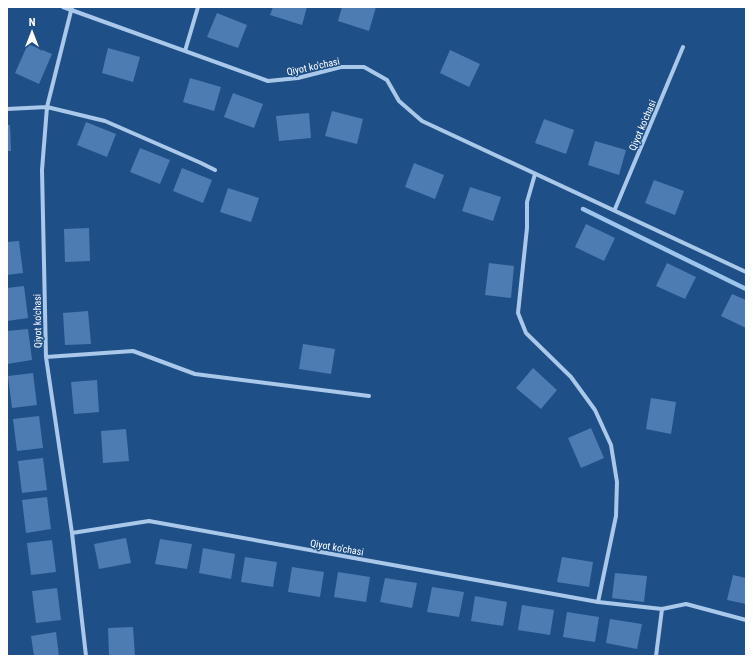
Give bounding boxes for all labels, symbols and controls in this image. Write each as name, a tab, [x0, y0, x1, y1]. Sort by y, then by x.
north arrow	[12, 12, 52, 52]
text: N	[29, 16, 36, 29]
street label: Qiyot ko'chasi	[286, 55, 341, 77]
street label: Qiyot ko'chasi	[627, 98, 658, 152]
street label: Qiyot ko'chasi	[32, 294, 43, 348]
street label: Qiyot ko'chasi	[309, 537, 365, 558]

